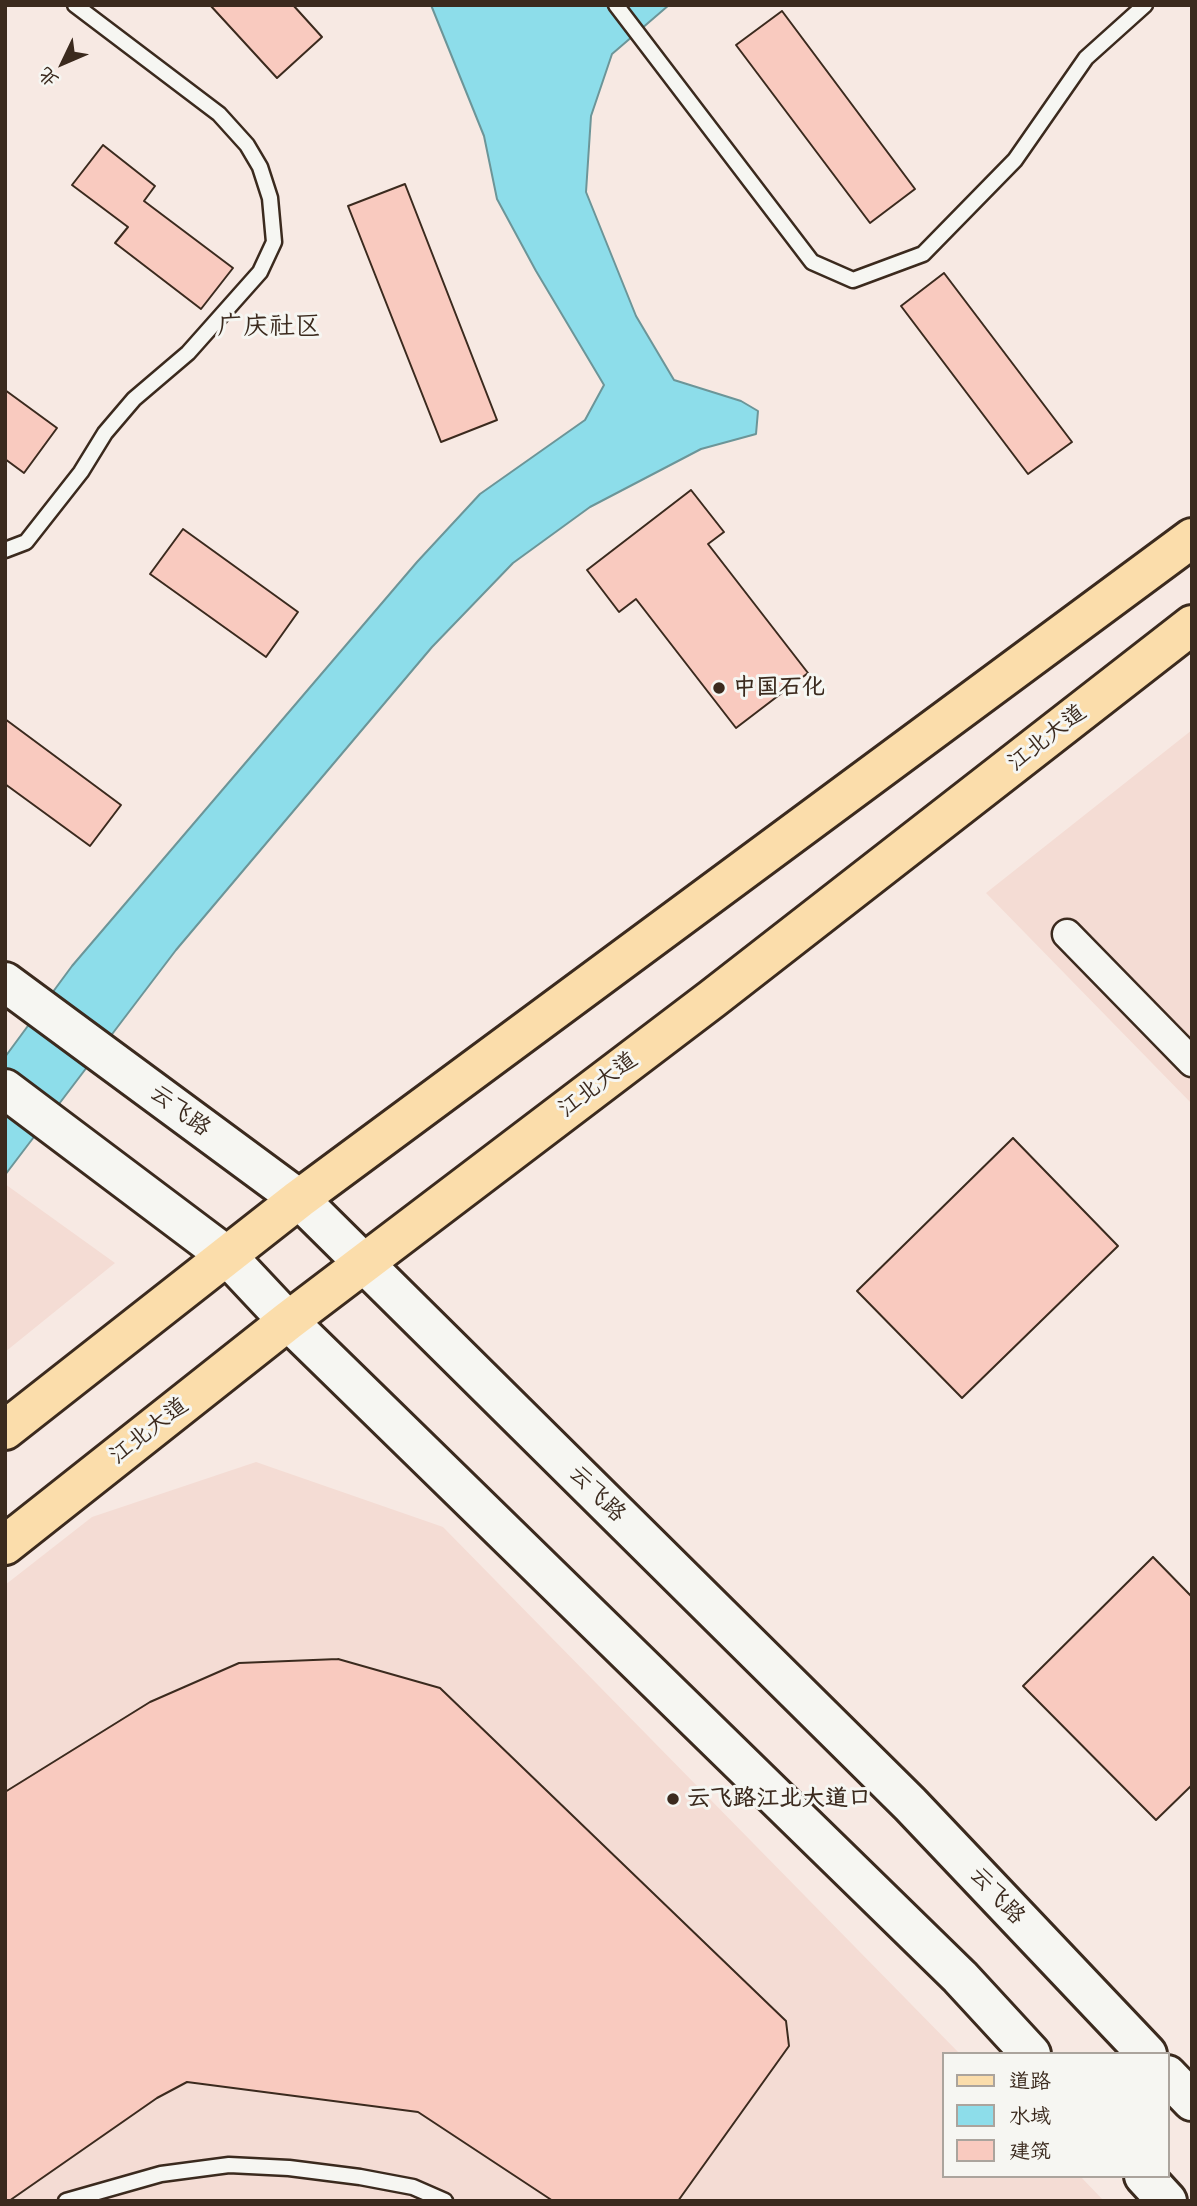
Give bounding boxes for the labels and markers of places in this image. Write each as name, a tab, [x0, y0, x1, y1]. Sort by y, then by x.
place label: 中国石化	[733, 674, 825, 702]
marker: 中国石化	[711, 680, 727, 696]
place label: 云飞路江北大道口	[687, 1785, 871, 1813]
marker: 云飞路江北大道口	[665, 1791, 681, 1807]

